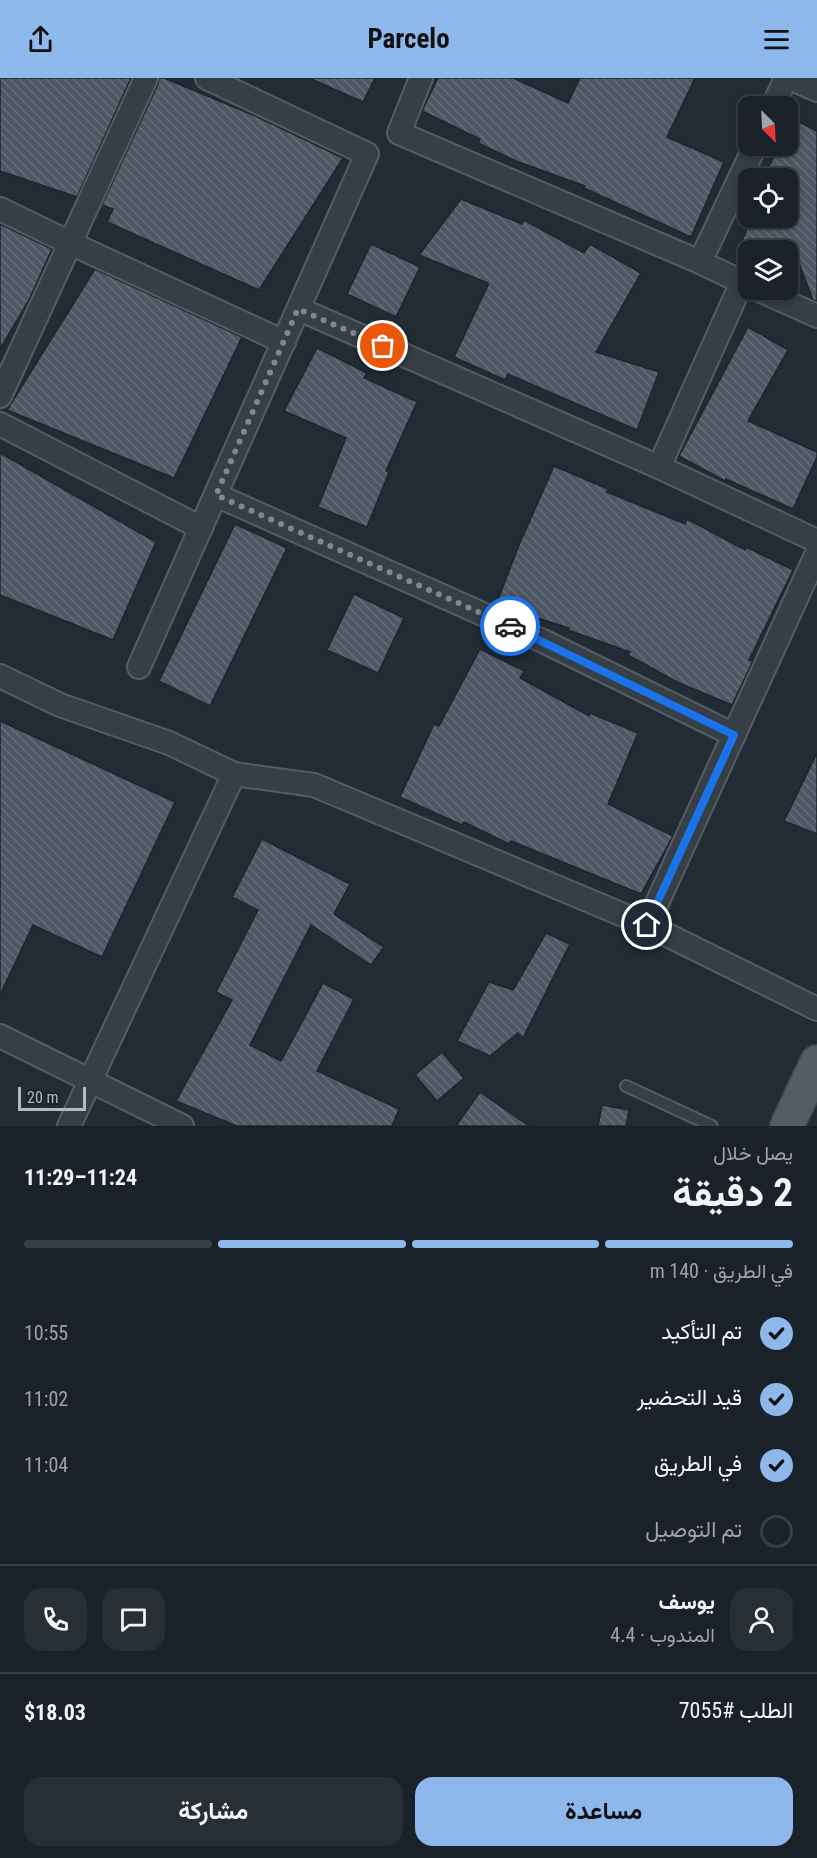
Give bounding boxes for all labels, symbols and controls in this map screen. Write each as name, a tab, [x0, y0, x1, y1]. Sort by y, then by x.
icon: share	[24, 23, 57, 56]
text: Parcelo	[367, 23, 450, 55]
icon: menu	[760, 23, 793, 56]
north arrow	[738, 96, 798, 156]
map controls	[738, 96, 798, 300]
button: locate	[738, 168, 798, 228]
button: layers	[738, 240, 798, 300]
pin	[357, 320, 408, 371]
icon: bag	[366, 329, 399, 362]
courier	[480, 596, 540, 656]
icon: car	[494, 610, 527, 643]
pin	[621, 899, 672, 950]
icon: home	[630, 908, 663, 941]
scale bar	[18, 1084, 86, 1112]
text: 20 m	[27, 1088, 59, 1107]
text: يصل خلال	[713, 1141, 793, 1165]
text: 11:24–11:29	[24, 1165, 137, 1190]
text: 2 دقيقة	[672, 1170, 793, 1216]
text: في الطريق · 140 m	[650, 1259, 793, 1283]
icon: check	[760, 1317, 793, 1350]
text: تم التأكيد	[661, 1319, 742, 1344]
text: 10:55	[24, 1321, 68, 1345]
icon: check	[760, 1383, 793, 1416]
text: قيد التحضير	[637, 1385, 742, 1410]
text: 11:02	[24, 1387, 68, 1411]
icon: check	[760, 1449, 793, 1482]
text: في الطريق	[654, 1451, 742, 1476]
text: 11:04	[24, 1453, 68, 1477]
text: تم التوصيل	[645, 1517, 742, 1542]
button: phone	[24, 1588, 87, 1651]
button: chat	[102, 1588, 165, 1651]
button: person	[730, 1588, 793, 1651]
text: يوسف	[659, 1589, 715, 1614]
text: المندوب · 4.4	[610, 1623, 715, 1647]
text: الطلب #7055	[679, 1698, 793, 1723]
text: $18.03	[24, 1700, 86, 1725]
button: مشاركة	[24, 1777, 403, 1846]
button: مساعدة	[415, 1777, 793, 1846]

